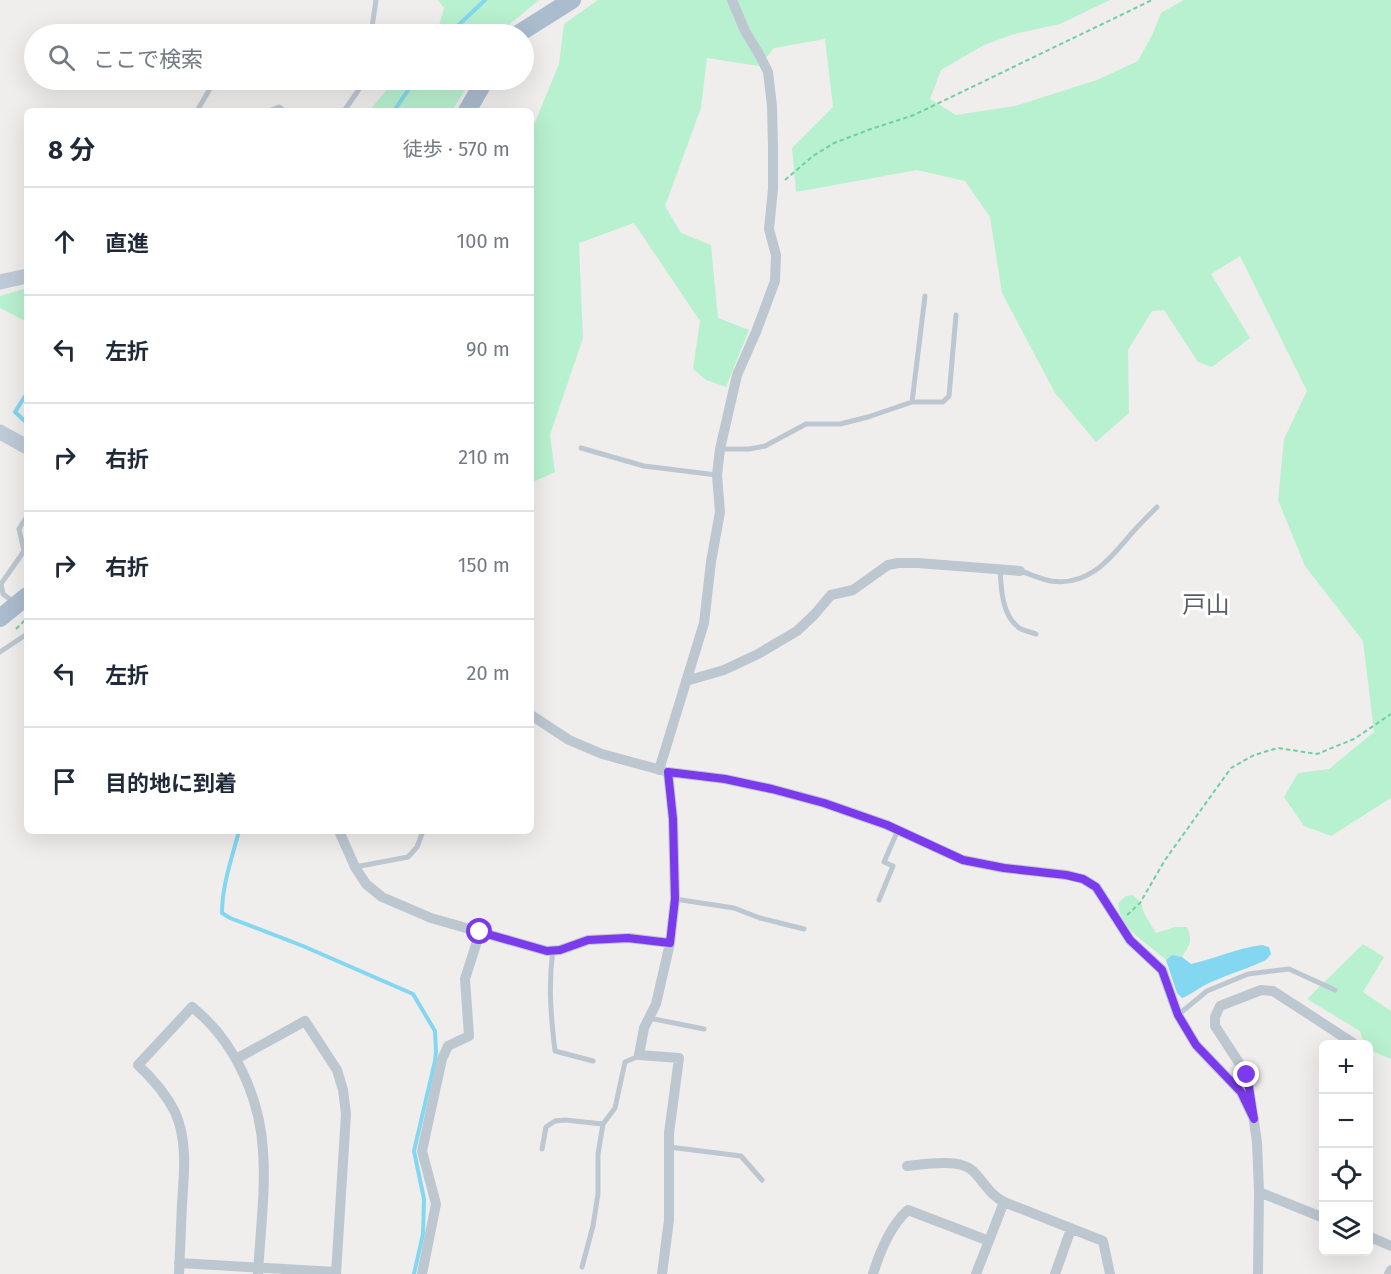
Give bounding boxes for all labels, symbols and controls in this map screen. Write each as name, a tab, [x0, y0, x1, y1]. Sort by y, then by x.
search box	[24, 24, 534, 90]
icon: search	[45, 41, 78, 74]
text: ここで検索	[93, 46, 203, 73]
text: 8 分	[48, 135, 95, 166]
text: 徒歩 · 570 m	[403, 137, 510, 161]
icon: ahead	[48, 225, 81, 258]
text: 100 m	[457, 229, 510, 253]
text: 直進	[105, 230, 149, 257]
icon: left	[48, 333, 81, 366]
text: 90 m	[466, 337, 510, 361]
text: 左折	[105, 338, 149, 365]
icon: right	[48, 441, 81, 474]
text: 210 m	[458, 445, 510, 469]
text: 右折	[105, 446, 149, 473]
icon: right	[48, 549, 81, 582]
text: 150 m	[458, 553, 510, 577]
text: 右折	[105, 554, 149, 581]
district label: 戸山	[1182, 591, 1230, 619]
icon: left	[48, 657, 81, 690]
text: 20 m	[467, 661, 510, 685]
text: 左折	[105, 662, 149, 689]
icon: arrive	[48, 765, 81, 798]
text: 目的地に到着	[105, 770, 237, 797]
route start	[466, 918, 492, 944]
map controls	[1319, 1040, 1373, 1256]
button: +	[1319, 1040, 1373, 1094]
route end	[1233, 1061, 1259, 1087]
button: −	[1319, 1094, 1373, 1148]
button: locate	[1319, 1148, 1373, 1202]
button: layers	[1319, 1202, 1373, 1256]

